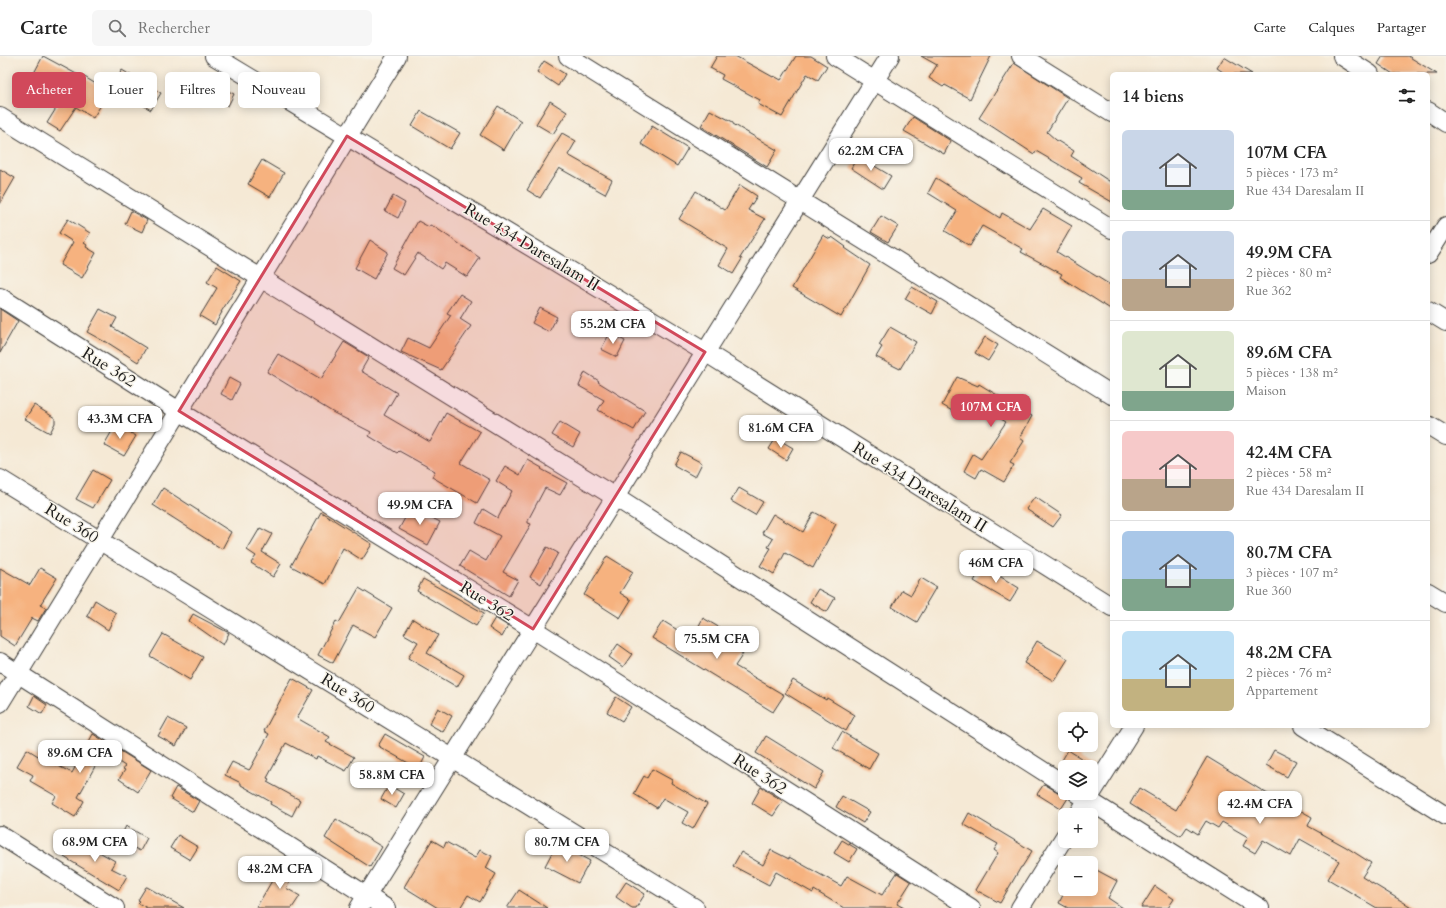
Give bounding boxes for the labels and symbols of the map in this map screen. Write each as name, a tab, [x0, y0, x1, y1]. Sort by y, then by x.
pin: 62.2M CFA	[825, 138, 917, 172]
street label: Rue 434 Daresalam II	[460, 197, 604, 297]
pin: 55.2M CFA	[567, 311, 659, 345]
street label: Rue 362	[78, 341, 141, 393]
pin: 107M CFA	[950, 394, 1032, 428]
pin: 43.3M CFA	[74, 406, 166, 440]
pin: 81.6M CFA	[735, 415, 827, 449]
street label: Rue 434 Daresalam II	[848, 436, 992, 538]
pin: 49.9M CFA	[374, 492, 466, 526]
street label: Rue 360	[41, 497, 104, 549]
pin: 46M CFA	[959, 550, 1033, 584]
street label: Rue 362	[456, 575, 519, 627]
pin: 75.5M CFA	[671, 626, 763, 660]
street label: Rue 360	[317, 667, 380, 719]
pin: 89.6M CFA	[34, 740, 126, 774]
street label: Rue 362	[729, 748, 791, 800]
pin: 58.8M CFA	[346, 762, 438, 796]
pin: 42.4M CFA	[1214, 791, 1306, 825]
pin: 68.9M CFA	[49, 829, 141, 863]
pin: 80.7M CFA	[521, 829, 613, 863]
pin: 48.2M CFA	[234, 856, 326, 890]

